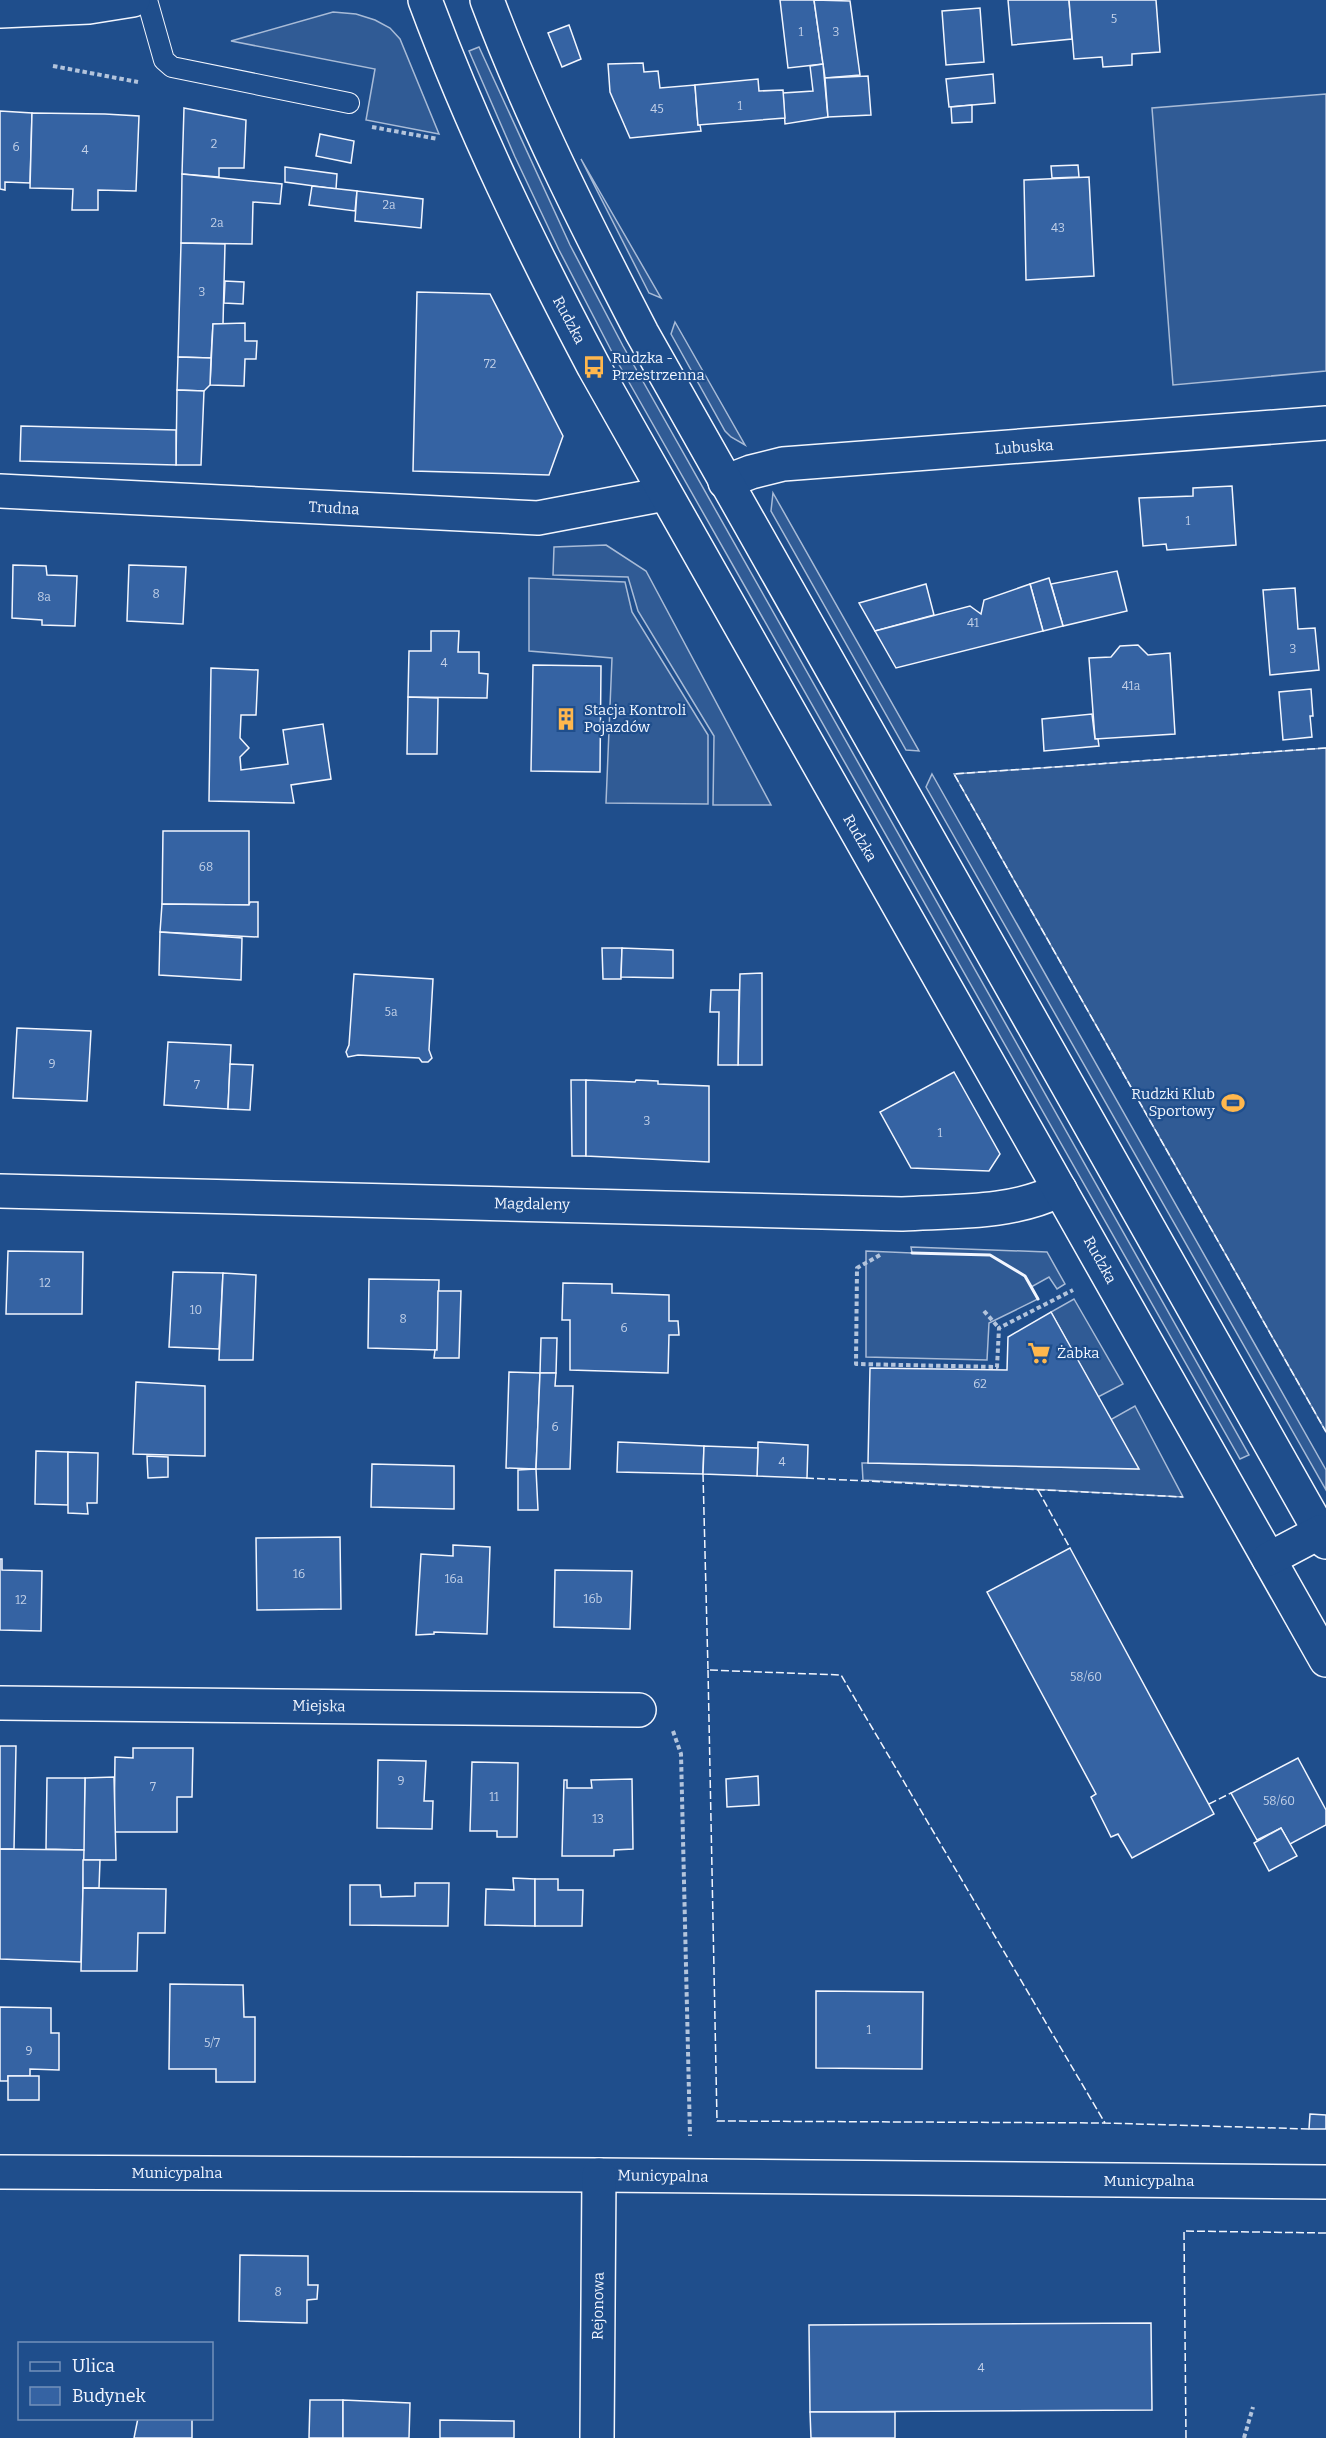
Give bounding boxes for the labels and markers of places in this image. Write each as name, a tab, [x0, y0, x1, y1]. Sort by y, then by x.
place label: Rudzka - Przestrzenna	[612, 349, 705, 384]
bus stop icon: Rudzka - Przestrzenna	[581, 354, 607, 380]
place label: Stacja Kontroli Pojazdów	[584, 701, 687, 736]
building icon: Stacja Kontroli Pojazdów	[553, 706, 579, 732]
place label: Rudzki Klub Sportowy	[1131, 1085, 1215, 1120]
sports icon: Rudzki Klub Sportowy	[1220, 1090, 1246, 1116]
supermarket icon: Żabka	[1026, 1340, 1052, 1366]
place label: Żabka	[1057, 1344, 1099, 1362]

